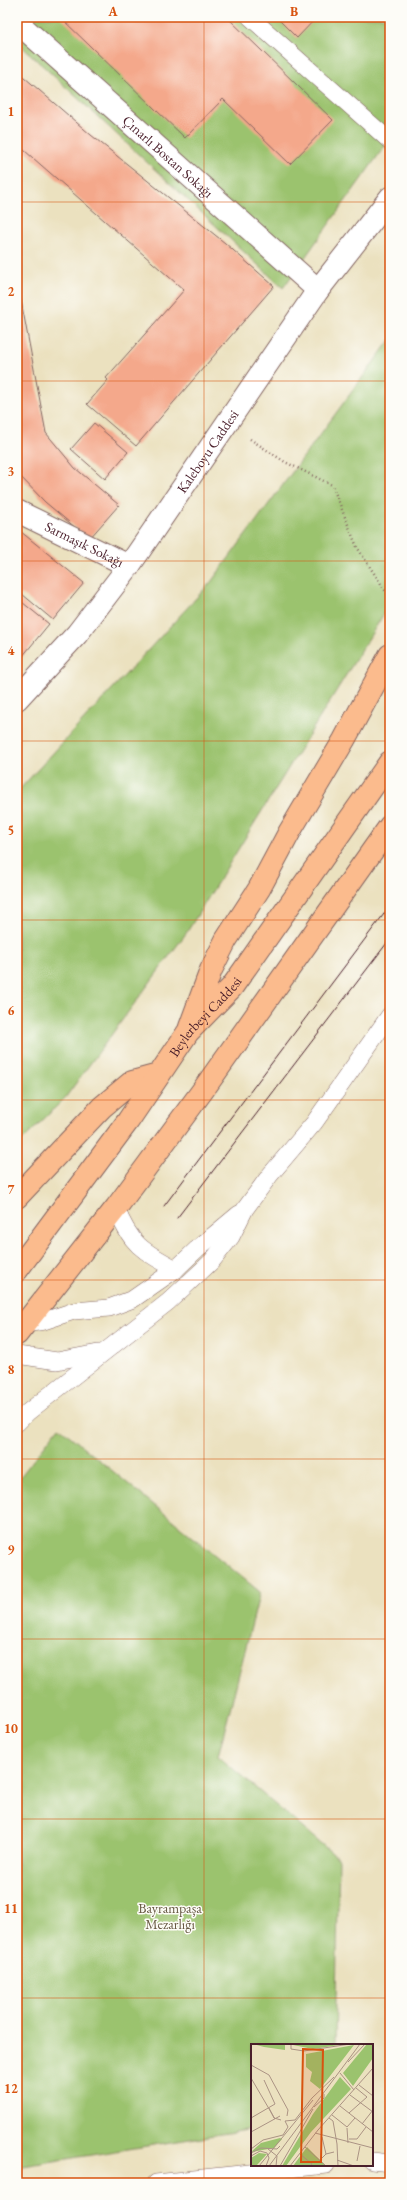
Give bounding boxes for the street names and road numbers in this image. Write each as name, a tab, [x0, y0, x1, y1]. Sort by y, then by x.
street label: Çınarlı Bostan Sokağı	[119, 111, 217, 202]
street label: Kaleboyu Caddesi	[173, 406, 243, 497]
street label: Sarmaşık Sokağı	[42, 517, 127, 571]
street label: Beylerbeyi Caddesi	[165, 973, 246, 1060]

